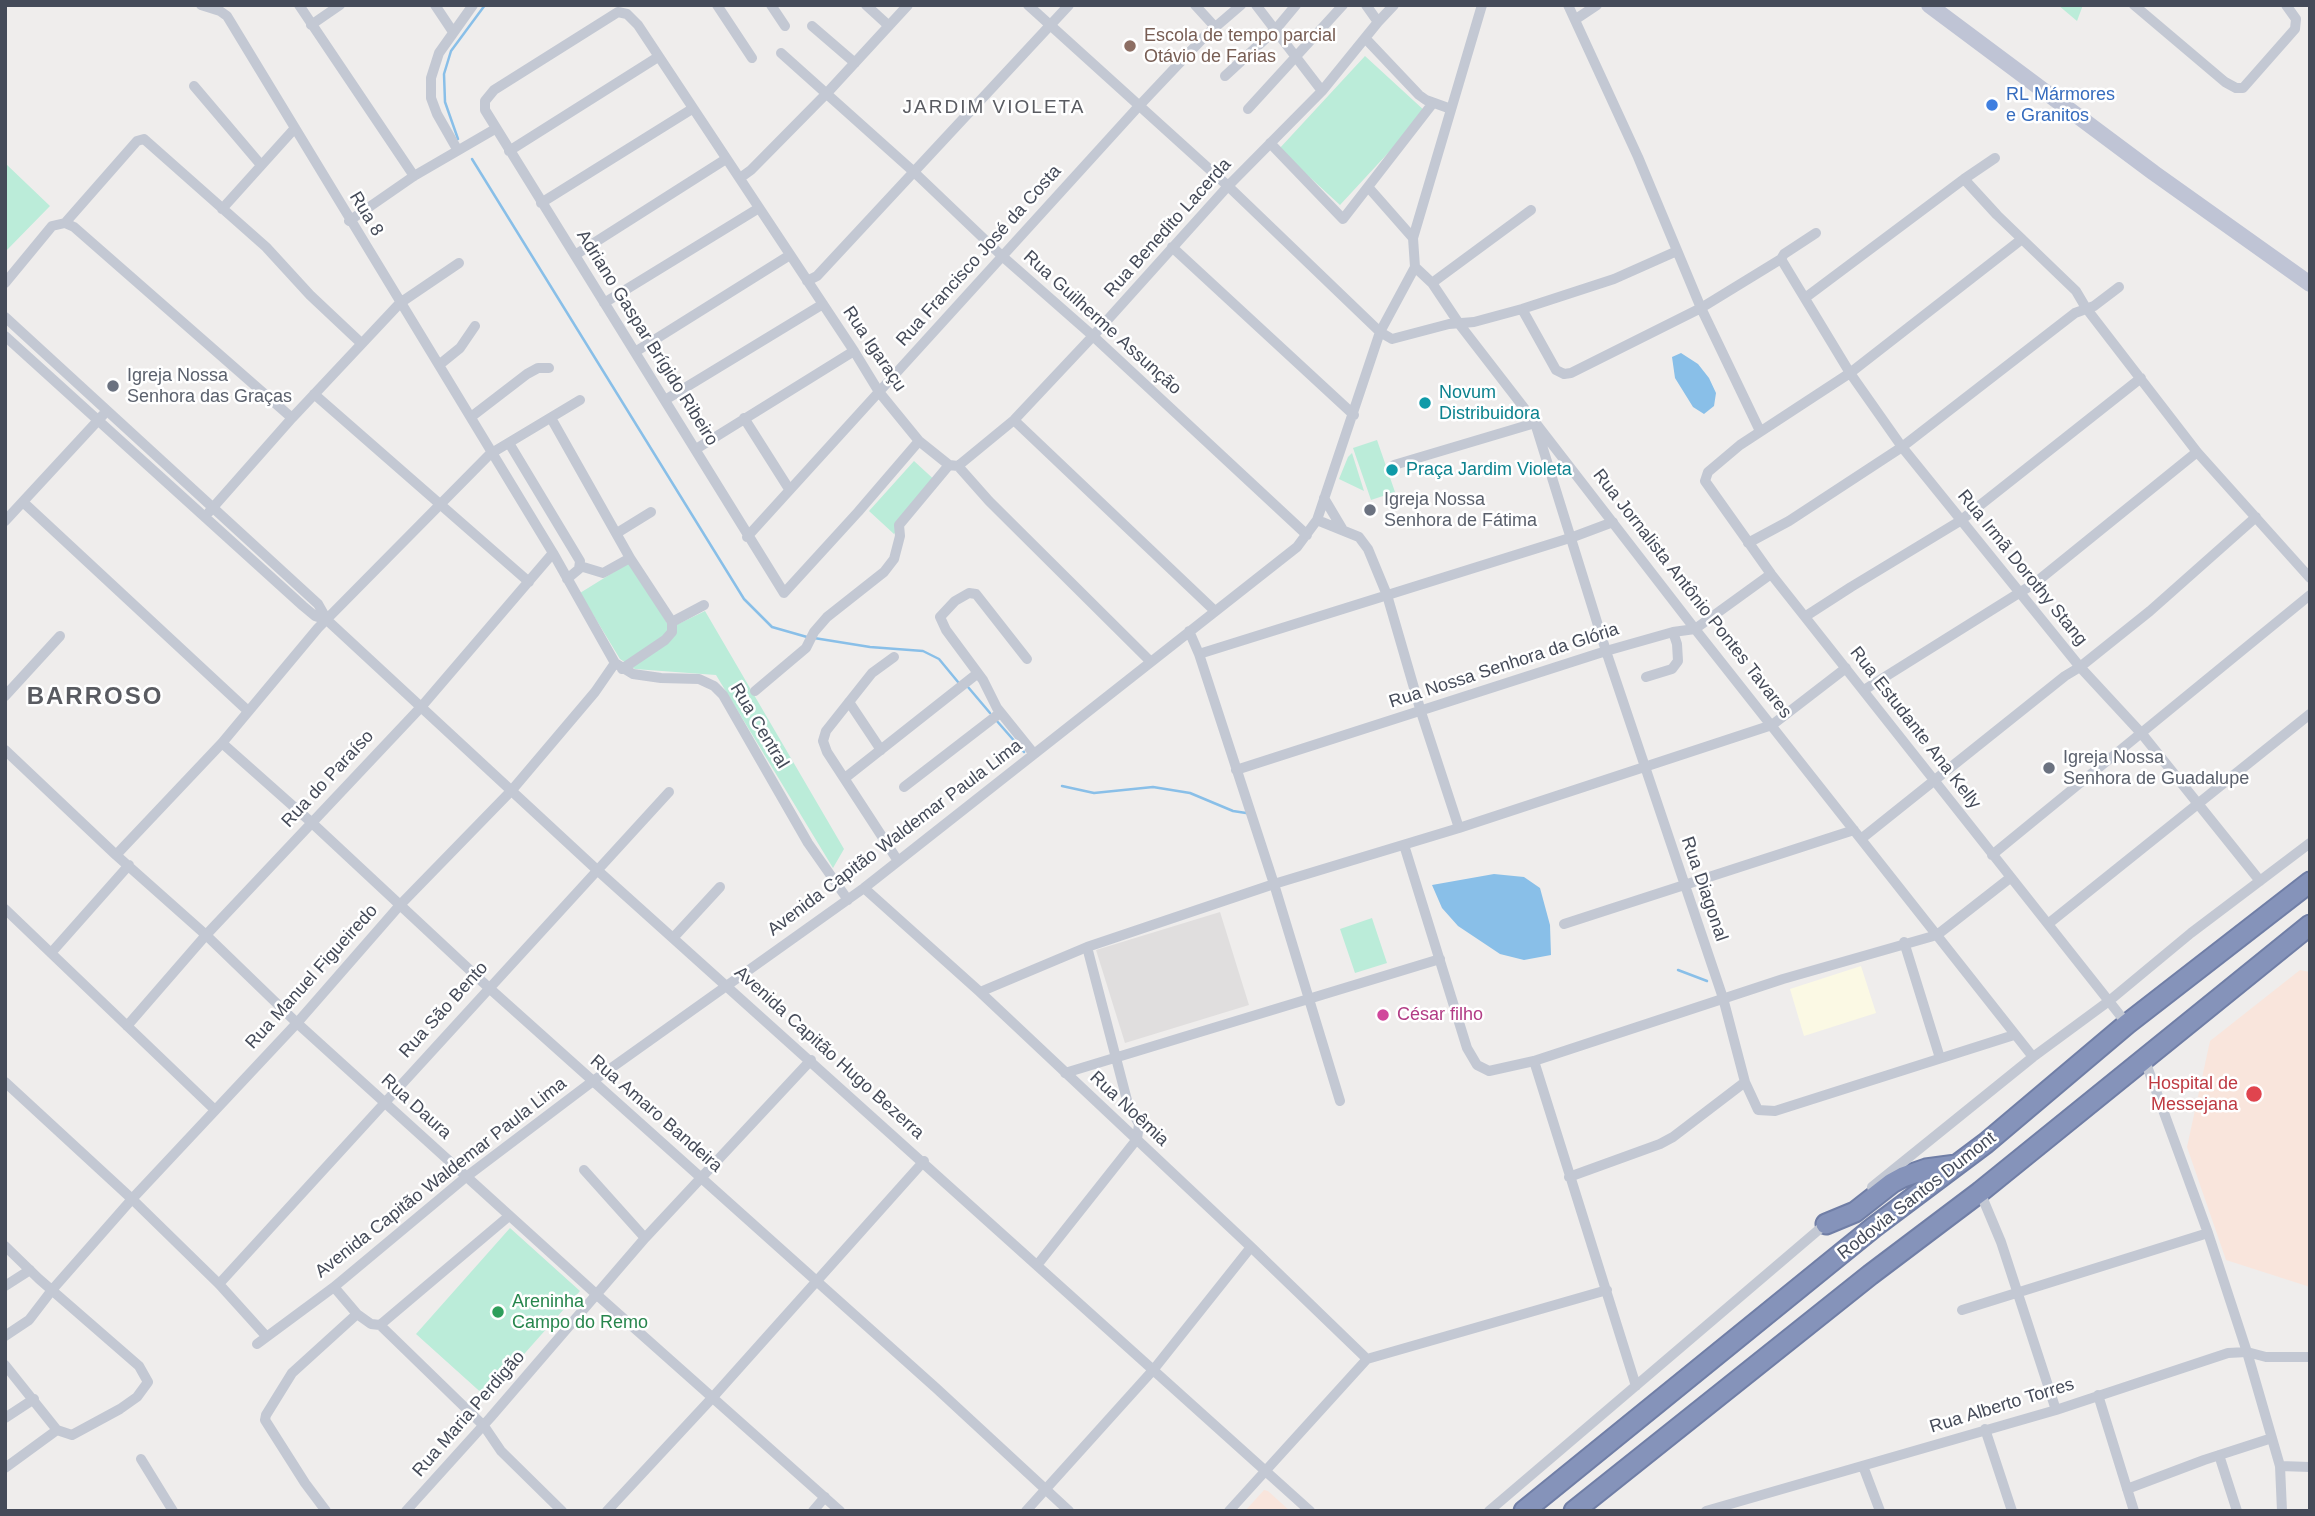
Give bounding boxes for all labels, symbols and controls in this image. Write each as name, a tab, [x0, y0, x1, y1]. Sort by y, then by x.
place label: Escola de tempo parcial Otávio de Farias	[1144, 25, 1336, 68]
marker: Escola de tempo parcial Otávio de Farias	[1122, 38, 1138, 54]
place label: RL Mármores e Granitos	[2006, 84, 2115, 126]
district label: JARDIM VIOLETA	[904, 97, 1084, 119]
marker: RL Mármores e Granitos	[1984, 97, 2000, 113]
street label: Rua Benedito Lacerda	[1100, 154, 1236, 302]
street label: Rua Francisco José da Costa	[892, 161, 1066, 351]
street label: Rua 8	[344, 188, 388, 240]
street label: Adriano Gaspar Brígido Ribeiro	[572, 226, 722, 450]
street label: Rua Guilherme Assunção	[1019, 246, 1185, 400]
street label: Rua Igaraçu	[838, 302, 910, 396]
place label: Igreja Nossa Senhora das Graças	[127, 365, 292, 408]
marker: Igreja Nossa Senhora das Graças	[105, 378, 121, 394]
place label: Novum Distribuidora	[1439, 382, 1540, 424]
marker: Novum Distribuidora	[1417, 395, 1433, 411]
place label: Praça Jardim Violeta	[1406, 459, 1572, 481]
marker: Praça Jardim Violeta	[1384, 462, 1400, 478]
street label: Rua Jornalista Antônio Pontes Tavares	[1588, 465, 1796, 723]
street label: Rua Irmã Dorothy Stang	[1953, 486, 2091, 650]
place label: Igreja Nossa Senhora de Fátima	[1384, 489, 1537, 532]
marker: Igreja Nossa Senhora de Fátima	[1362, 502, 1378, 518]
street label: Rua Nossa Senhora da Glória	[1386, 619, 1622, 713]
street label: Rua Estudante Ana Kelly	[1845, 642, 1985, 814]
street label: Rua Central	[725, 679, 793, 773]
district label: BARROSO	[28, 683, 162, 711]
street label: Rua do Paraíso	[277, 726, 379, 832]
street label: Avenida Capitão Waldemar Paula Lima	[763, 735, 1027, 941]
place label: Igreja Nossa Senhora de Guadalupe	[2063, 747, 2249, 790]
marker: Igreja Nossa Senhora de Guadalupe	[2041, 760, 2057, 776]
street label: Rua Diagonal	[1676, 834, 1732, 944]
street label: Rua Manuel Figueiredo	[241, 900, 383, 1054]
street label: Rua São Bento	[395, 957, 493, 1063]
street label: Avenida Capitão Hugo Bezerra	[730, 962, 928, 1144]
place label: César filho	[1397, 1004, 1483, 1026]
marker: César filho	[1375, 1007, 1391, 1023]
street label: Rua Amaro Bandeira	[585, 1051, 727, 1177]
street label: Rua Noêmia	[1085, 1067, 1173, 1151]
street label: Rua Daura	[376, 1070, 456, 1144]
street label: Avenida Capitão Waldemar Paula Lima	[311, 1073, 571, 1283]
place label: Hospital de Messejana	[2148, 1073, 2238, 1116]
marker: Hospital de Messejana	[2244, 1084, 2264, 1104]
street label: Rodovia Santos Dumont	[1833, 1127, 2001, 1265]
place label: Areninha Campo do Remo	[512, 1291, 648, 1334]
marker: Areninha Campo do Remo	[490, 1304, 506, 1320]
street label: Rua Maria Perdigão	[408, 1347, 530, 1481]
street label: Rua Alberto Torres	[1927, 1374, 2077, 1438]

